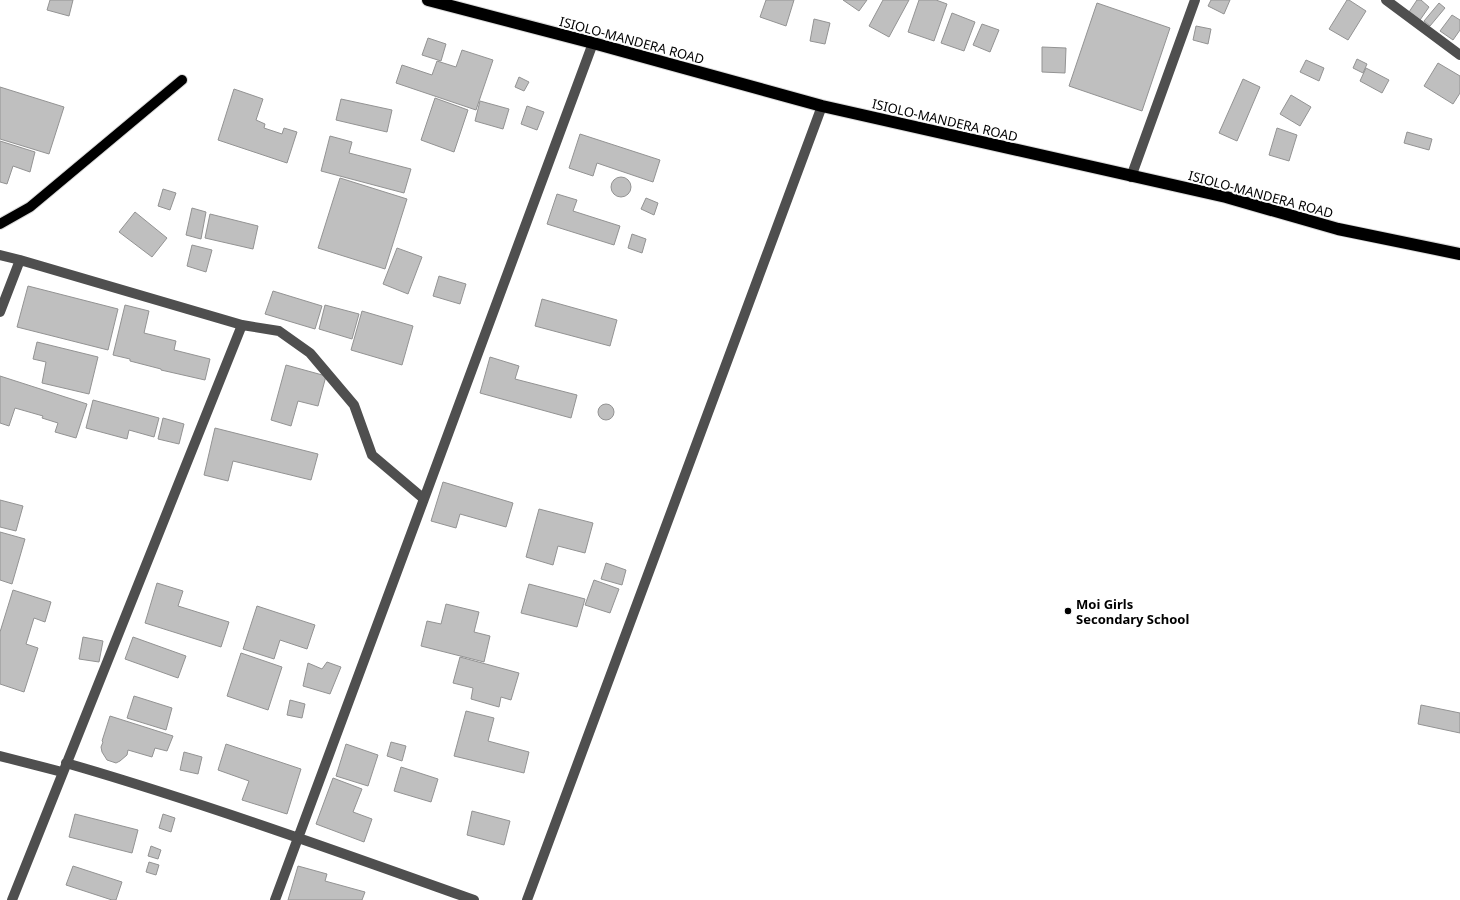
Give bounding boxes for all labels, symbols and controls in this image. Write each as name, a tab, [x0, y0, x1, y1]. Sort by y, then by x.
street label: ISIOLO-MANDERA ROAD	[558, 12, 706, 68]
street label: ISIOLO-MANDERA ROAD	[870, 94, 1020, 146]
street label: ISIOLO-MANDERA ROAD	[1187, 166, 1335, 222]
place label: Moi Girls Secondary School	[1076, 595, 1189, 628]
marker: Moi Girls Secondary School	[1063, 606, 1073, 616]

